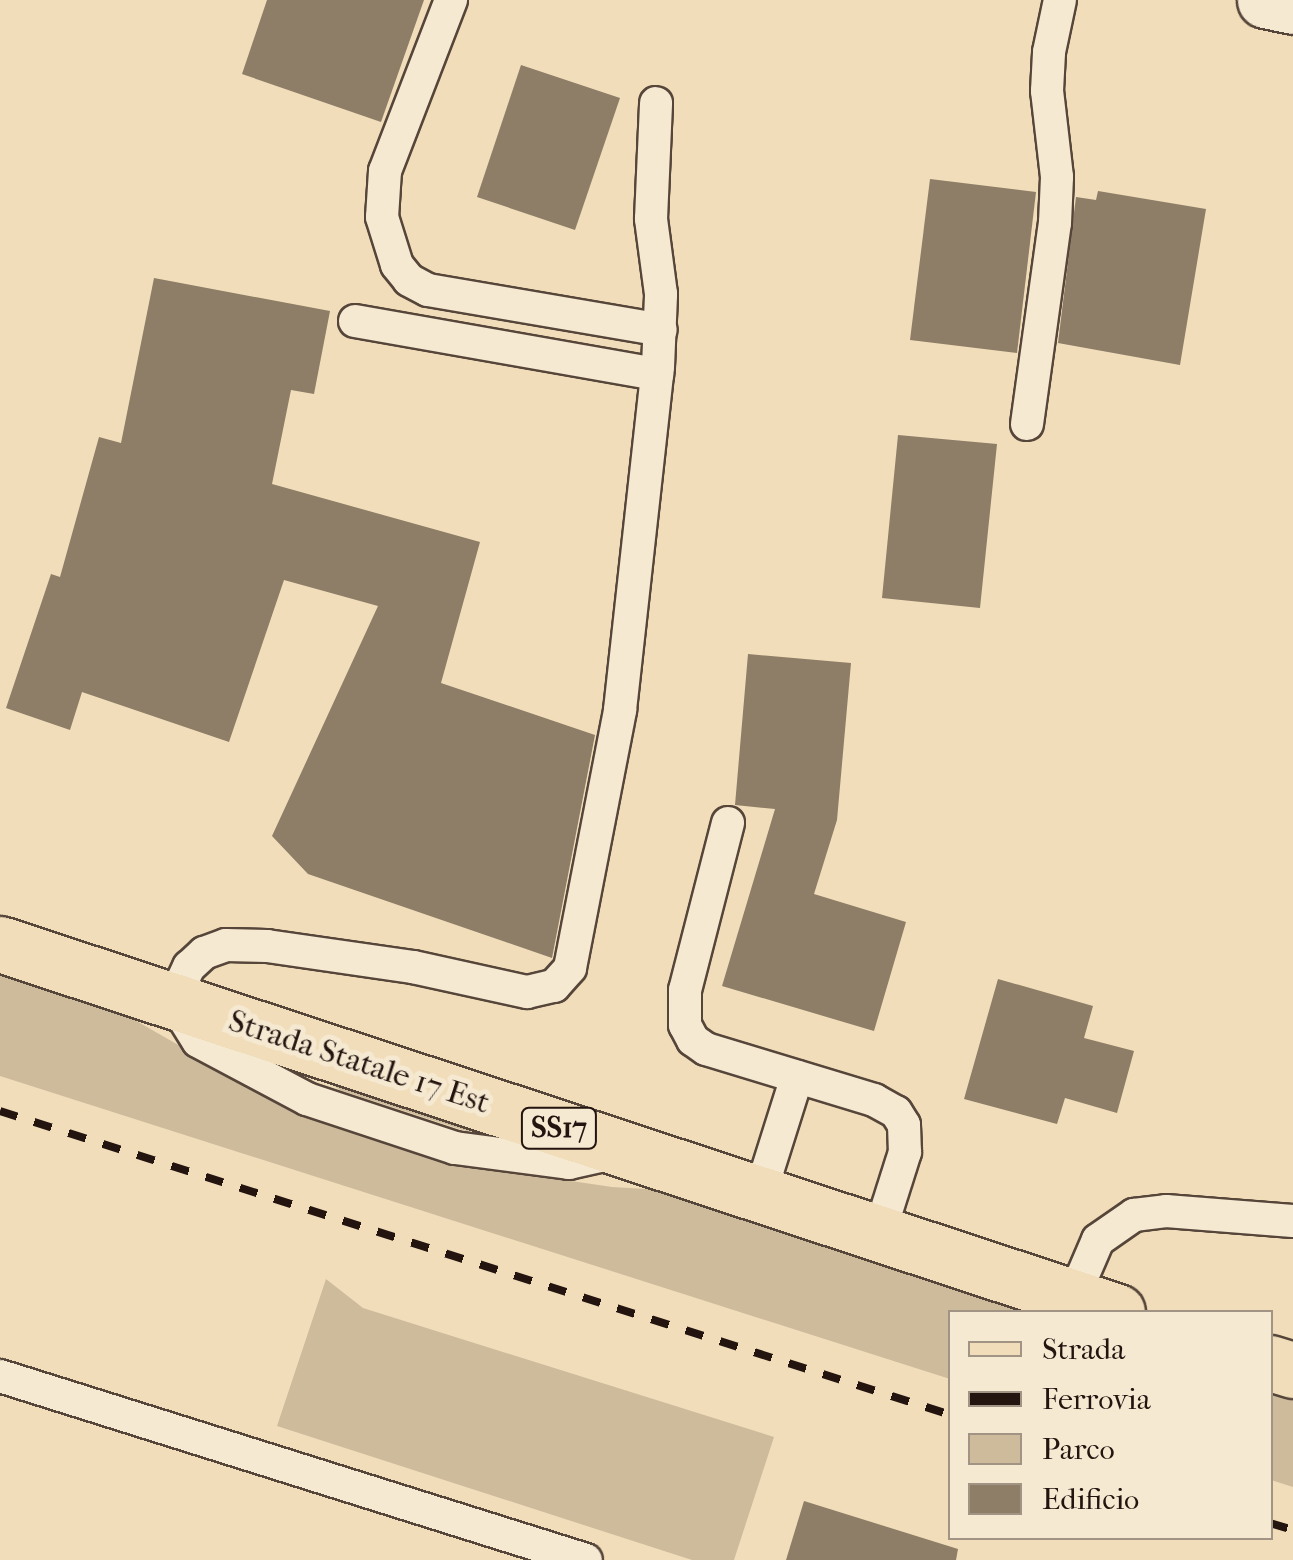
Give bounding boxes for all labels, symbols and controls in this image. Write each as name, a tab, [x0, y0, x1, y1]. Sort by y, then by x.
street label: Strada Statale 17 Est	[224, 1002, 494, 1122]
road number: SS17	[519, 1103, 599, 1153]
legend	[948, 1310, 1273, 1540]
text: Strada	[1042, 1332, 1125, 1367]
text: Ferrovia	[1042, 1382, 1151, 1417]
text: Parco	[1042, 1432, 1115, 1467]
text: Edificio	[1042, 1482, 1139, 1517]

